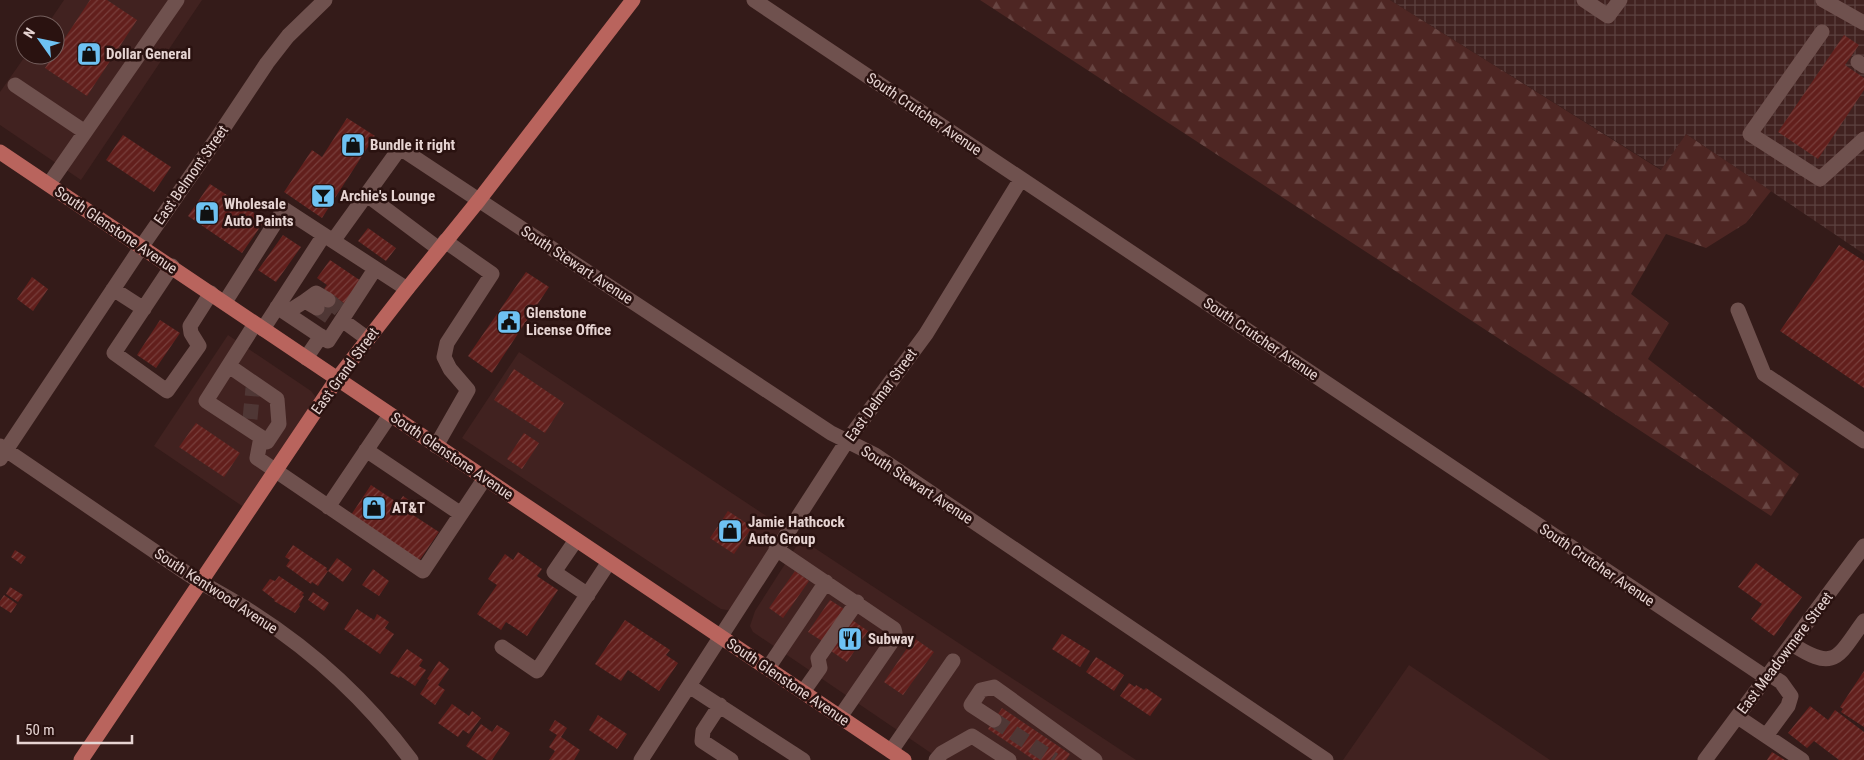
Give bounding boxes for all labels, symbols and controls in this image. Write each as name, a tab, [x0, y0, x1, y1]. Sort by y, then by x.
north arrow	[15, 15, 65, 65]
text: N	[20, 25, 38, 41]
shop icon: Dollar General	[76, 41, 102, 67]
place label: Dollar General	[106, 45, 191, 63]
street label: South Crutcher Avenue	[863, 69, 985, 159]
street label: East Belmont Street	[150, 122, 232, 228]
shop icon: Bundle it right	[340, 132, 366, 158]
place label: Bundle it right	[370, 136, 456, 154]
street label: South Glenstone Avenue	[51, 182, 181, 278]
bar icon: Archie's Lounge	[310, 183, 336, 209]
place label: Archie's Lounge	[340, 187, 435, 205]
place label: Wholesale Auto Paints	[224, 195, 294, 230]
shop icon: Wholesale Auto Paints	[194, 200, 220, 226]
street label: South Stewart Avenue	[518, 222, 636, 308]
street label: South Crutcher Avenue	[1200, 294, 1322, 384]
place label: Glenstone License Office	[526, 304, 611, 339]
public building icon: Glenstone License Office	[496, 309, 522, 335]
street label: East Grand Street	[307, 324, 383, 418]
street label: East Delmar Street	[841, 345, 921, 445]
street label: South Glenstone Avenue	[387, 408, 517, 504]
street label: South Stewart Avenue	[858, 442, 976, 528]
shop icon: AT&T	[361, 495, 387, 521]
place label: AT&T	[392, 499, 425, 517]
place label: Jamie Hathcock Auto Group	[748, 513, 845, 548]
shop icon: Jamie Hathcock Auto Group	[717, 518, 743, 544]
street label: South Crutcher Avenue	[1536, 520, 1658, 610]
street label: South Kentwood Avenue	[151, 544, 281, 638]
street label: East Meadowmere Street	[1733, 588, 1837, 718]
restaurant icon: Subway	[837, 626, 863, 652]
place label: Subway	[868, 630, 914, 648]
street label: South Glenstone Avenue	[723, 634, 853, 730]
scale bar	[18, 712, 131, 744]
text: 50 m	[25, 721, 55, 739]

